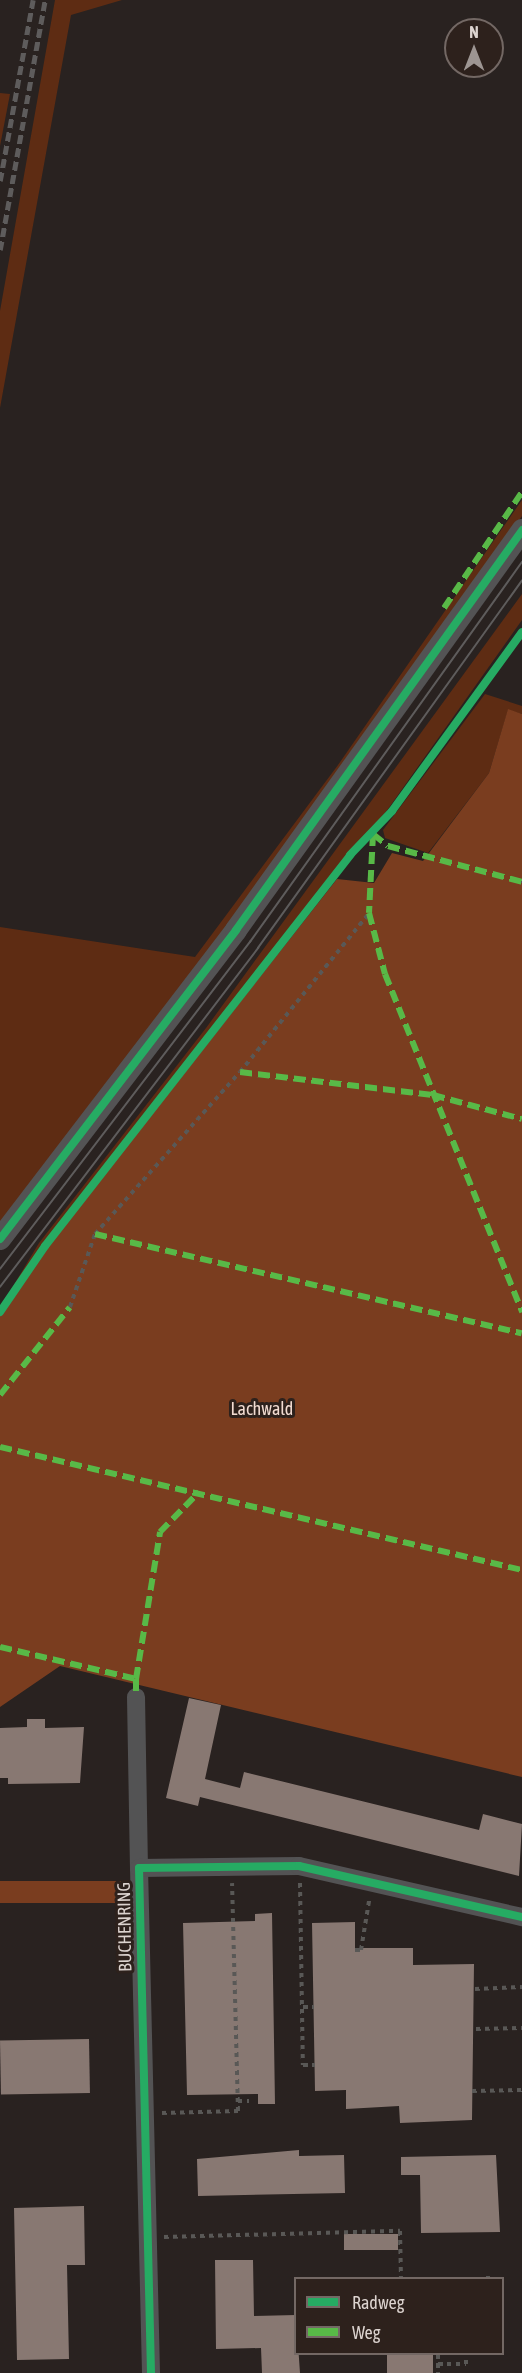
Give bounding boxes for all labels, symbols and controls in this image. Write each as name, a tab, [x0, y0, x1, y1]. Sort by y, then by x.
north arrow	[444, 18, 504, 78]
text: N	[469, 23, 479, 41]
park label: Lachwald	[231, 1398, 293, 1420]
street label: BUCHENRING	[113, 1882, 137, 1972]
legend	[294, 2277, 504, 2355]
text: Radweg	[352, 2292, 404, 2313]
text: Weg	[352, 2322, 380, 2343]

